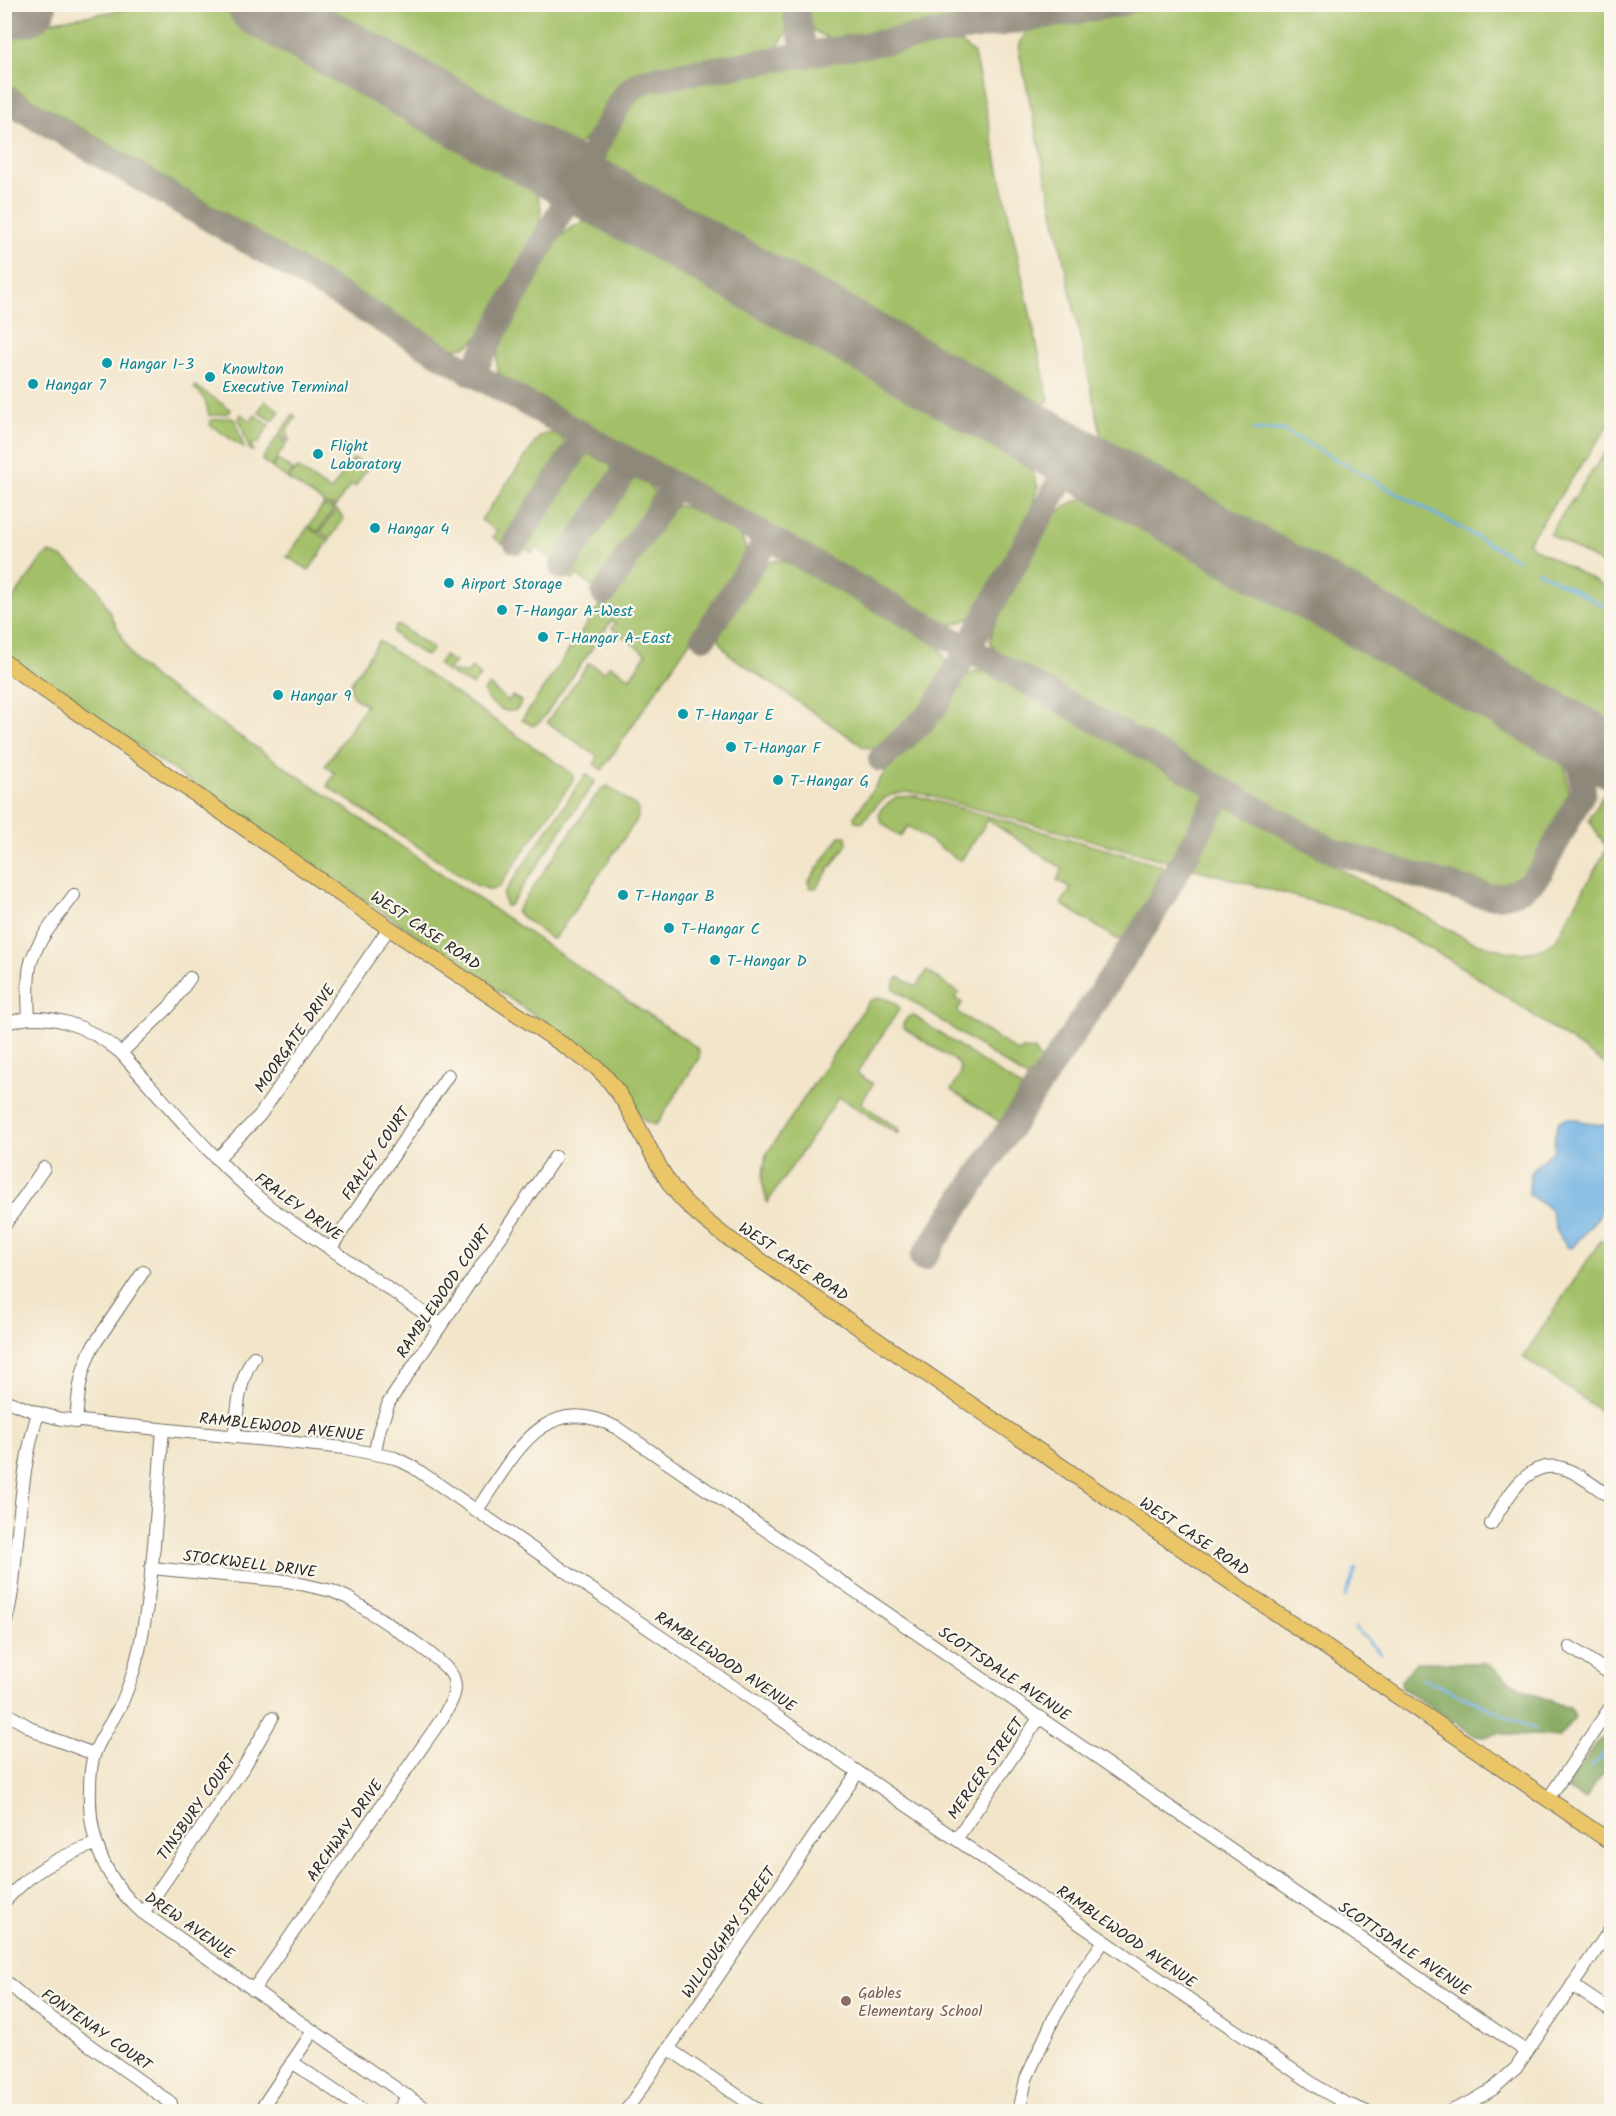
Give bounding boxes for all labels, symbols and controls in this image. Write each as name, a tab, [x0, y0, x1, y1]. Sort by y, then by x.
place label: Hangar 1-3	[119, 352, 194, 377]
marker: Hangar 1-3	[100, 356, 114, 370]
place label: Knowlton Executive Terminal	[222, 357, 348, 400]
marker: Knowlton Executive Terminal	[203, 370, 217, 384]
place label: Hangar 7	[45, 373, 107, 398]
marker: Hangar 7	[26, 377, 40, 391]
place label: Flight Laboratory	[330, 434, 401, 477]
marker: Flight Laboratory	[311, 447, 325, 461]
place label: Hangar 4	[387, 517, 450, 542]
marker: Hangar 4	[368, 521, 382, 535]
place label: Airport Storage	[461, 572, 562, 597]
marker: Airport Storage	[442, 576, 456, 590]
place label: T-Hangar A-West	[514, 599, 634, 624]
marker: T-Hangar A-West	[495, 603, 509, 617]
place label: T-Hangar A-East	[555, 626, 672, 651]
marker: T-Hangar A-East	[536, 630, 550, 644]
place label: Hangar 9	[290, 684, 352, 709]
marker: Hangar 9	[271, 688, 285, 702]
place label: T-Hangar E	[695, 703, 774, 728]
marker: T-Hangar E	[676, 707, 690, 721]
place label: T-Hangar F	[743, 736, 822, 761]
marker: T-Hangar F	[724, 740, 738, 754]
place label: T-Hangar G	[790, 769, 869, 794]
marker: T-Hangar G	[771, 773, 785, 787]
place label: T-Hangar B	[635, 884, 715, 909]
street label: WEST CASE ROAD	[365, 885, 485, 977]
marker: T-Hangar B	[616, 888, 630, 902]
place label: T-Hangar C	[681, 917, 760, 942]
marker: T-Hangar C	[662, 921, 676, 935]
place label: T-Hangar D	[727, 949, 807, 974]
marker: T-Hangar D	[708, 953, 722, 967]
street label: MOORGATE DRIVE	[248, 979, 343, 1098]
street label: FRALEY COURT	[336, 1101, 418, 1206]
street label: FRALEY DRIVE	[249, 1167, 348, 1248]
street label: WEST CASE ROAD	[733, 1216, 853, 1308]
street label: RAMBLEWOOD COURT	[390, 1219, 499, 1363]
street label: RAMBLEWOOD AVENUE	[198, 1406, 366, 1449]
street label: WEST CASE ROAD	[1134, 1491, 1254, 1583]
street label: STOCKWELL DRIVE	[182, 1544, 319, 1585]
street label: RAMBLEWOOD AVENUE	[649, 1605, 802, 1719]
street label: SCOTTSDALE AVENUE	[933, 1620, 1076, 1728]
street label: MERCER STREET	[942, 1711, 1032, 1825]
street label: TINSBURY COURT	[151, 1749, 244, 1866]
street label: ARCHWAY DRIVE	[301, 1774, 390, 1887]
street label: WILLOUGHBY STREET	[676, 1861, 784, 2004]
street label: RAMBLEWOOD AVENUE	[1051, 1879, 1202, 1995]
street label: DREW AVENUE	[139, 1886, 240, 1967]
street label: SCOTTSDALE AVENUE	[1333, 1895, 1476, 2003]
place label: Gables Elementary School	[858, 1981, 983, 2024]
street label: FONTENAY COURT	[36, 1983, 158, 2079]
marker: Gables Elementary School	[839, 1994, 853, 2008]

